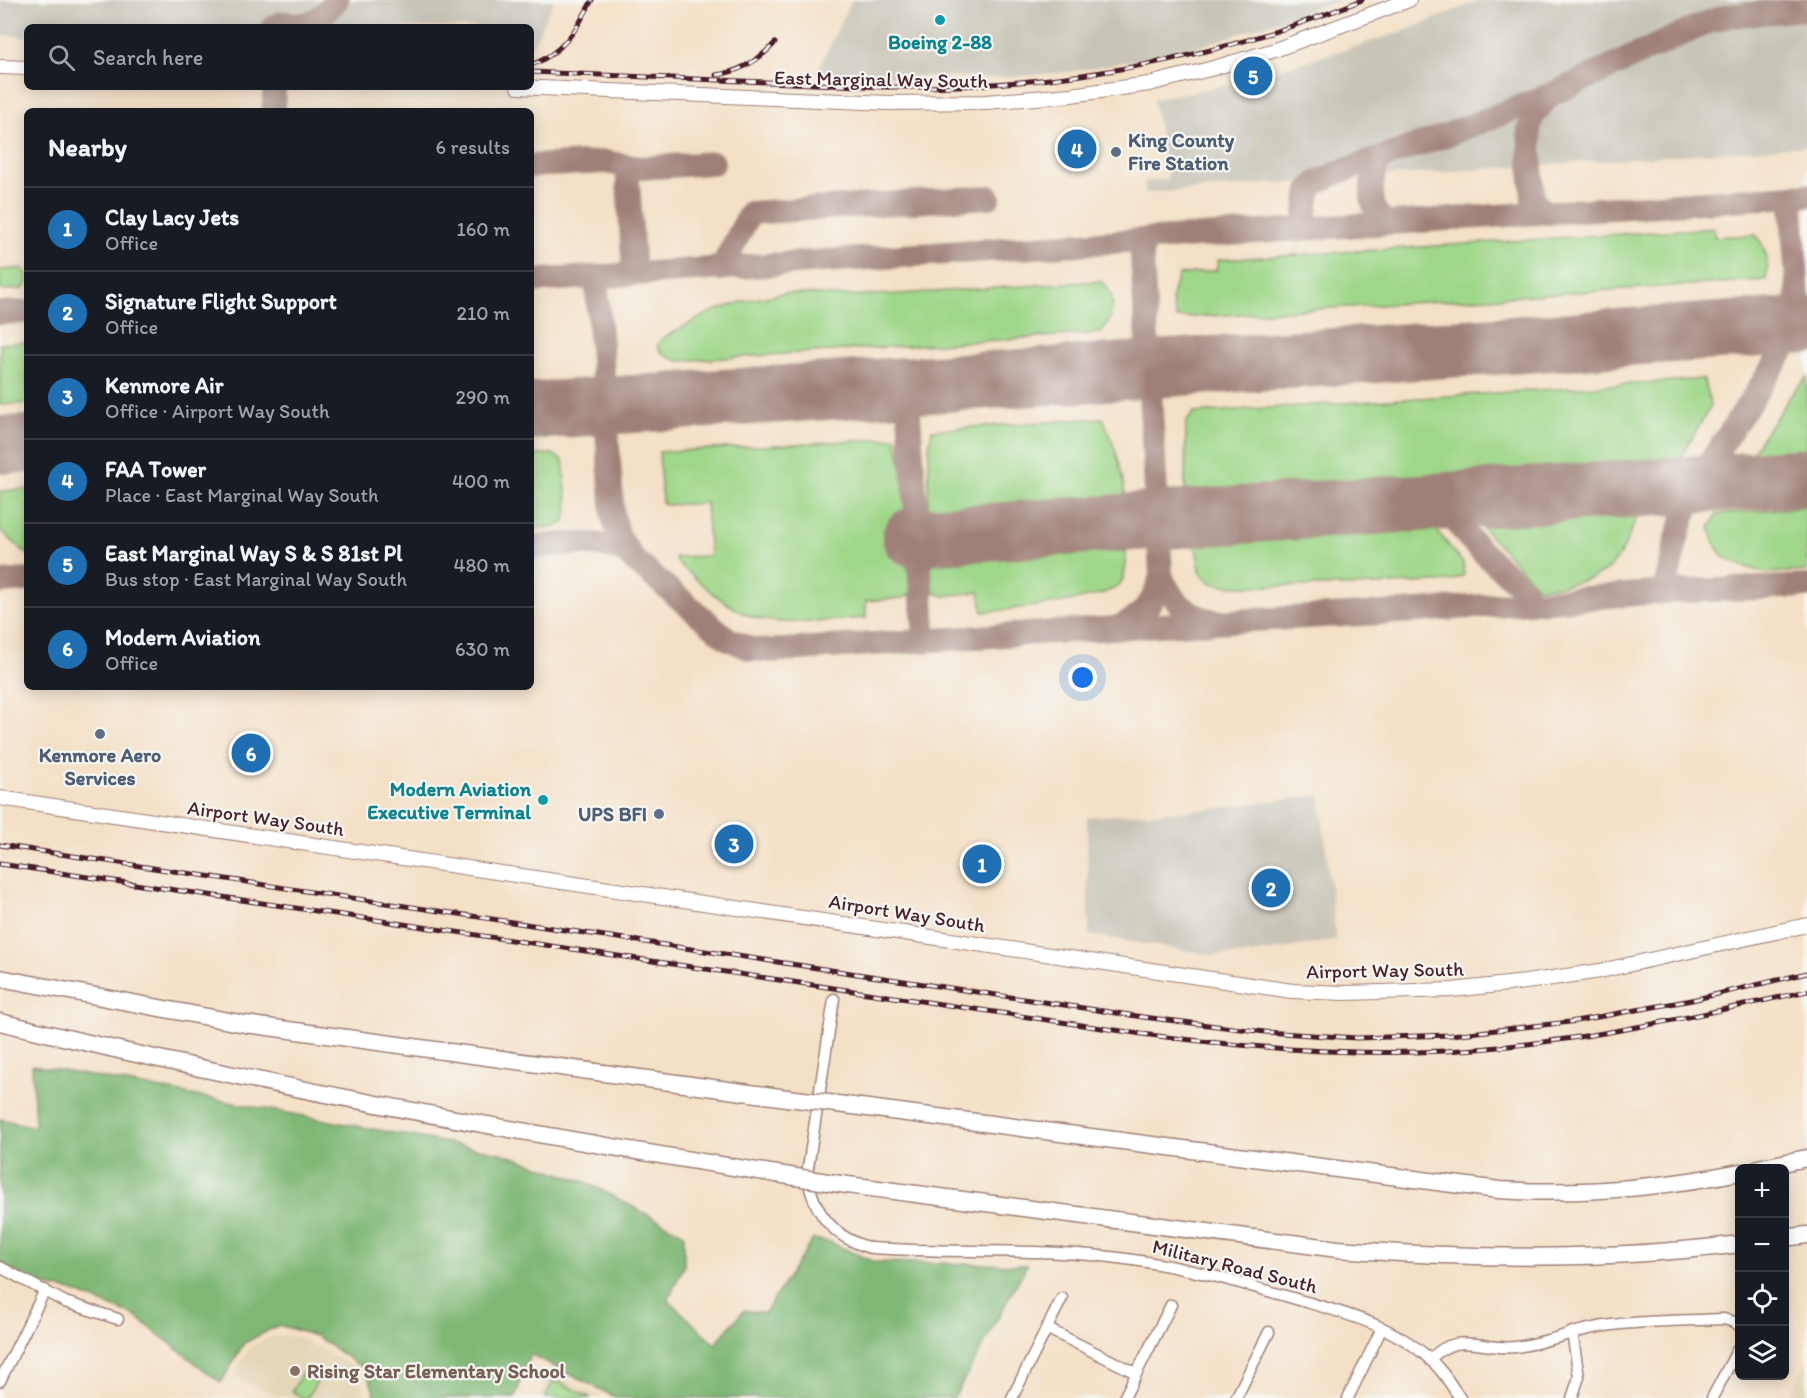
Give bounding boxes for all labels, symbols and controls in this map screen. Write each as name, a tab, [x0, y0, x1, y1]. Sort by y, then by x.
marker: Boeing 2-88	[933, 13, 947, 27]
search box	[24, 24, 534, 90]
place label: Boeing 2-88	[888, 30, 992, 55]
icon: search	[45, 41, 78, 74]
text: Search here	[93, 44, 203, 71]
pin: 5	[1234, 54, 1272, 98]
street label: East Marginal Way South	[774, 65, 988, 93]
pin: 4	[1058, 126, 1096, 172]
place label: King County Fire Station	[1128, 128, 1235, 175]
text: Nearby	[48, 131, 127, 163]
text: 6 results	[436, 135, 510, 159]
marker: King County Fire Station	[1109, 145, 1123, 159]
text: Clay Lacy Jets	[105, 204, 239, 231]
text: 1	[63, 217, 72, 241]
text: 160 m	[457, 217, 510, 241]
text: Office	[105, 231, 158, 255]
text: Signature Flight Support	[105, 288, 337, 315]
text: 2	[62, 301, 73, 325]
text: 210 m	[457, 301, 510, 325]
text: Office	[105, 315, 158, 339]
text: Kenmore Air	[105, 372, 223, 399]
text: 3	[62, 385, 73, 409]
text: 290 m	[455, 385, 510, 409]
text: Office · Airport Way South	[105, 399, 330, 423]
text: FAA Tower	[105, 456, 206, 483]
text: 4	[61, 469, 74, 493]
text: 400 m	[452, 469, 510, 493]
text: Place · East Marginal Way South	[105, 483, 379, 507]
text: East Marginal Way S & S 81st Pl	[105, 540, 402, 567]
text: 5	[62, 553, 73, 577]
text: 480 m	[453, 553, 510, 577]
text: Bus stop · East Marginal Way South	[105, 567, 407, 591]
text: Modern Aviation	[105, 624, 260, 651]
text: 6	[62, 637, 73, 661]
text: 630 m	[455, 637, 510, 661]
text: Office	[105, 651, 158, 675]
your location	[1068, 663, 1097, 692]
marker: Kenmore Aero Services	[93, 727, 107, 741]
pin: 6	[232, 730, 270, 776]
place label: Kenmore Aero Services	[39, 743, 161, 790]
place label: Modern Aviation Executive Terminal	[367, 777, 532, 824]
marker: Modern Aviation Executive Terminal	[536, 793, 550, 807]
street label: Airport Way South	[186, 795, 346, 841]
place label: UPS BFI	[578, 802, 647, 826]
marker: UPS BFI	[652, 807, 666, 821]
pin: 3	[714, 822, 754, 866]
pin: 1	[962, 842, 1002, 886]
pin: 2	[1252, 866, 1290, 910]
street label: Airport Way South	[827, 889, 987, 937]
street label: Airport Way South	[1306, 957, 1464, 983]
map controls	[1735, 1164, 1789, 1380]
button: +	[1735, 1164, 1789, 1218]
button: −	[1735, 1218, 1789, 1272]
street label: Military Road South	[1150, 1234, 1320, 1298]
button: locate	[1735, 1272, 1789, 1326]
button: layers	[1735, 1326, 1789, 1380]
place label: Rising Star Elementary School	[307, 1359, 566, 1384]
marker: Rising Star Elementary School	[288, 1364, 302, 1378]

